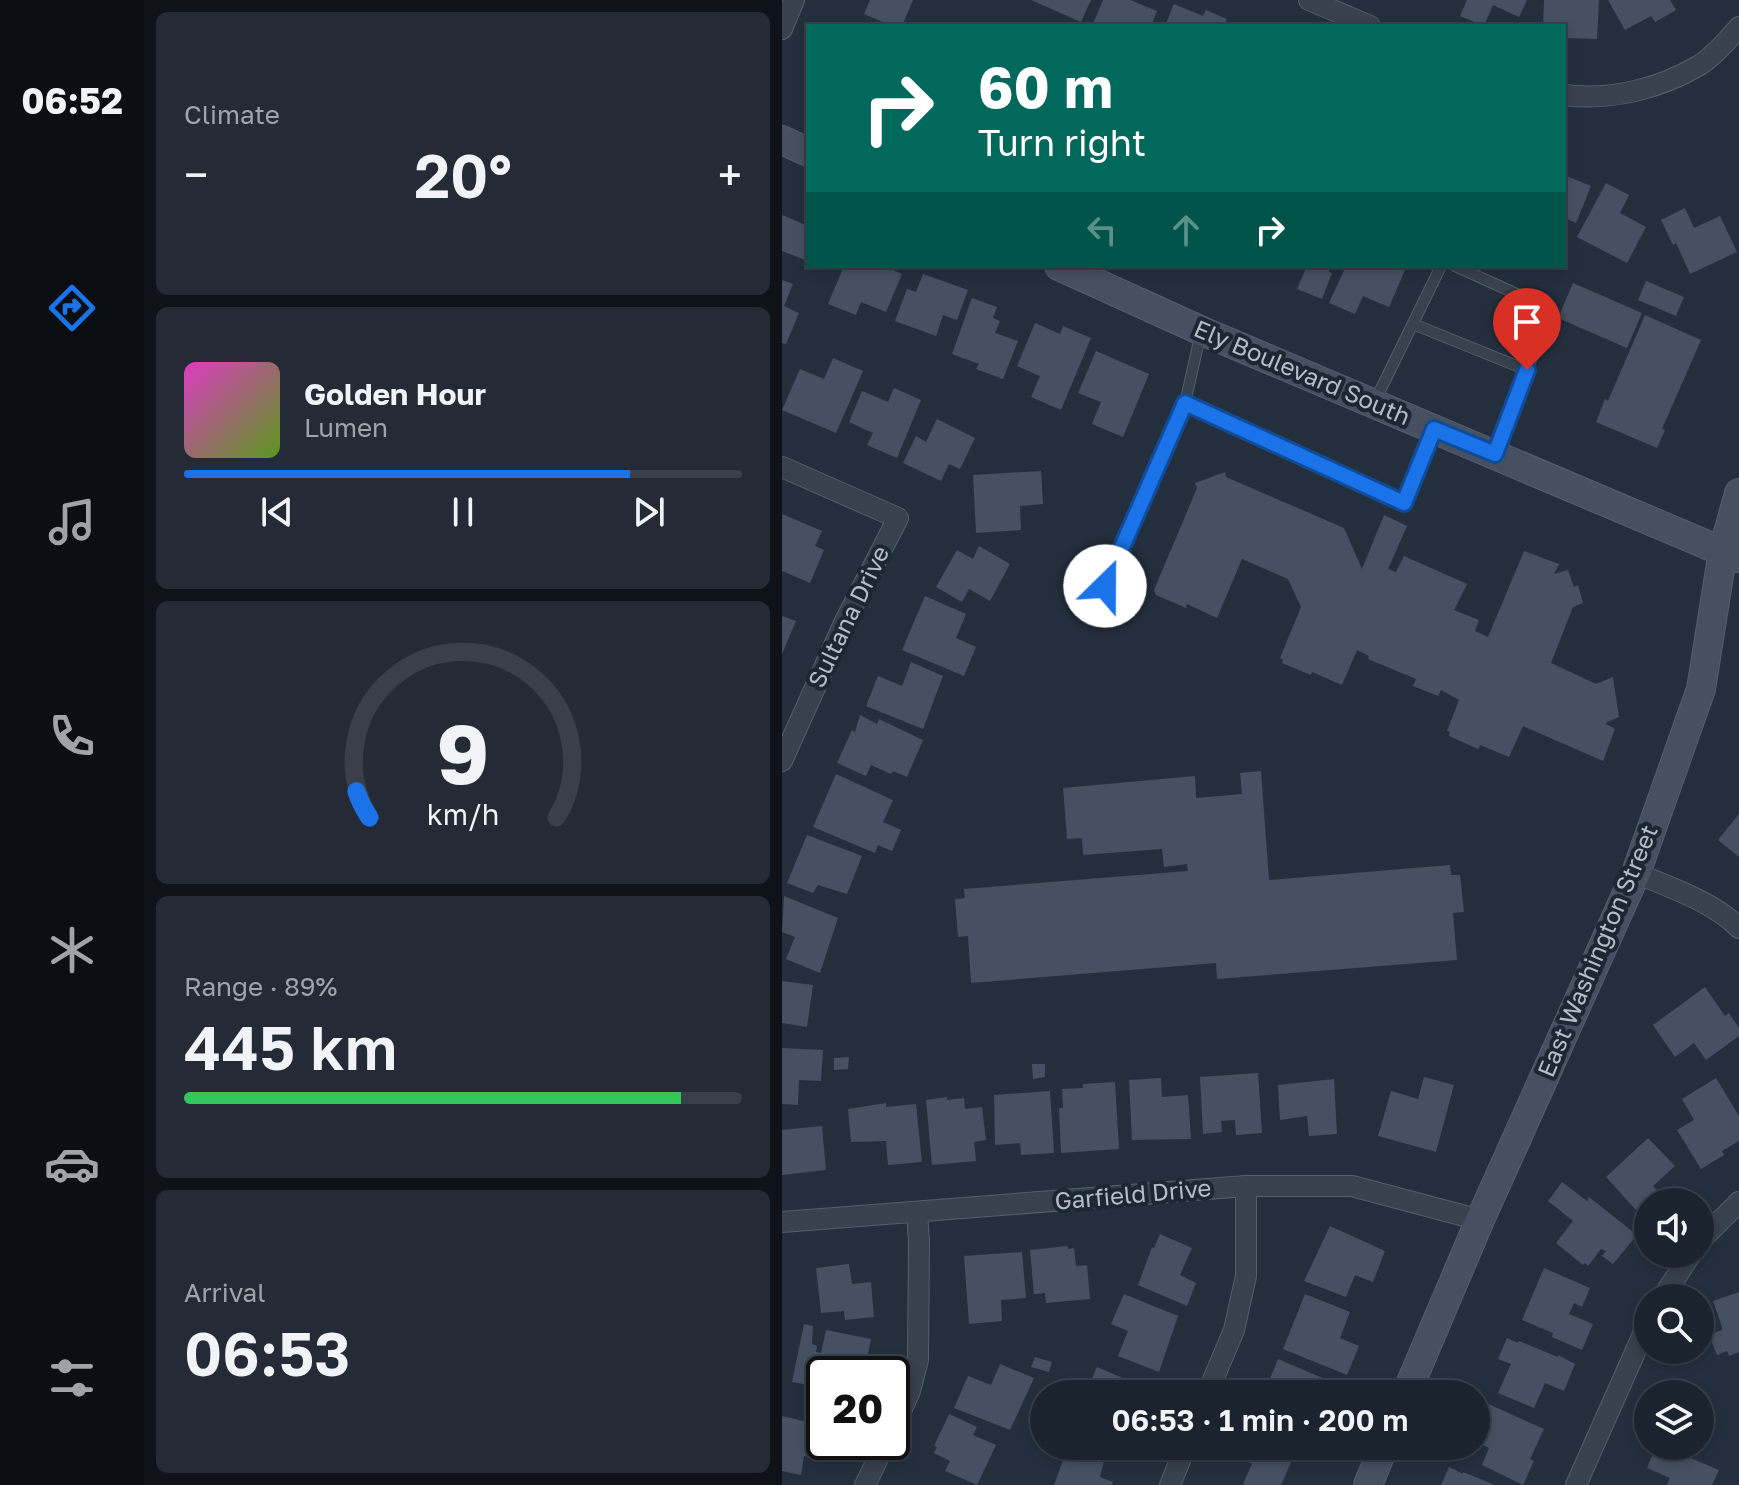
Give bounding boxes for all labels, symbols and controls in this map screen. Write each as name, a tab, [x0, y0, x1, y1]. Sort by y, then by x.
text: 60 m	[978, 53, 1113, 120]
icon: right	[846, 56, 950, 160]
text: 06:52	[21, 79, 123, 122]
text: Climate	[184, 99, 280, 130]
text: Turn right	[978, 121, 1146, 164]
text: 20°	[414, 139, 512, 211]
text: −	[184, 148, 208, 201]
text: +	[718, 148, 742, 201]
icon: left	[1080, 208, 1124, 252]
icon: ahead	[1164, 208, 1208, 252]
icon: right	[1248, 208, 1292, 252]
icon: directions	[44, 280, 100, 336]
pin	[1493, 288, 1561, 370]
icon: arrive	[1505, 300, 1549, 344]
street label: Ely Boulevard South	[1190, 313, 1415, 430]
text: Golden Hour	[304, 376, 486, 412]
text: Lumen	[304, 412, 388, 443]
icon: previous	[255, 490, 299, 534]
icon: pause	[441, 490, 485, 534]
icon: next	[627, 490, 671, 534]
icon: music	[44, 494, 100, 550]
street label: Sultana Drive	[801, 541, 894, 692]
position arrow	[1063, 544, 1147, 628]
text: 9	[437, 702, 489, 802]
icon: phone	[44, 708, 100, 764]
text: km/h	[427, 798, 499, 832]
street label: East Washington Street	[1530, 820, 1663, 1081]
icon: climate	[44, 922, 100, 978]
text: Range · 89%	[184, 971, 337, 1002]
text: 445 km	[184, 1011, 397, 1083]
icon: car	[44, 1136, 100, 1192]
street label: Garfield Drive	[1053, 1172, 1212, 1215]
map controls	[1634, 1188, 1714, 1460]
button: sound	[1634, 1188, 1714, 1268]
text: Arrival	[184, 1277, 265, 1308]
button: search	[1634, 1284, 1714, 1364]
text: 06:53	[184, 1317, 351, 1389]
icon: filters	[44, 1350, 100, 1406]
speed limit sign: 20	[806, 1356, 910, 1460]
button: layers	[1634, 1380, 1714, 1460]
text: 06:53 · 1 min · 200 m	[1111, 1402, 1409, 1438]

